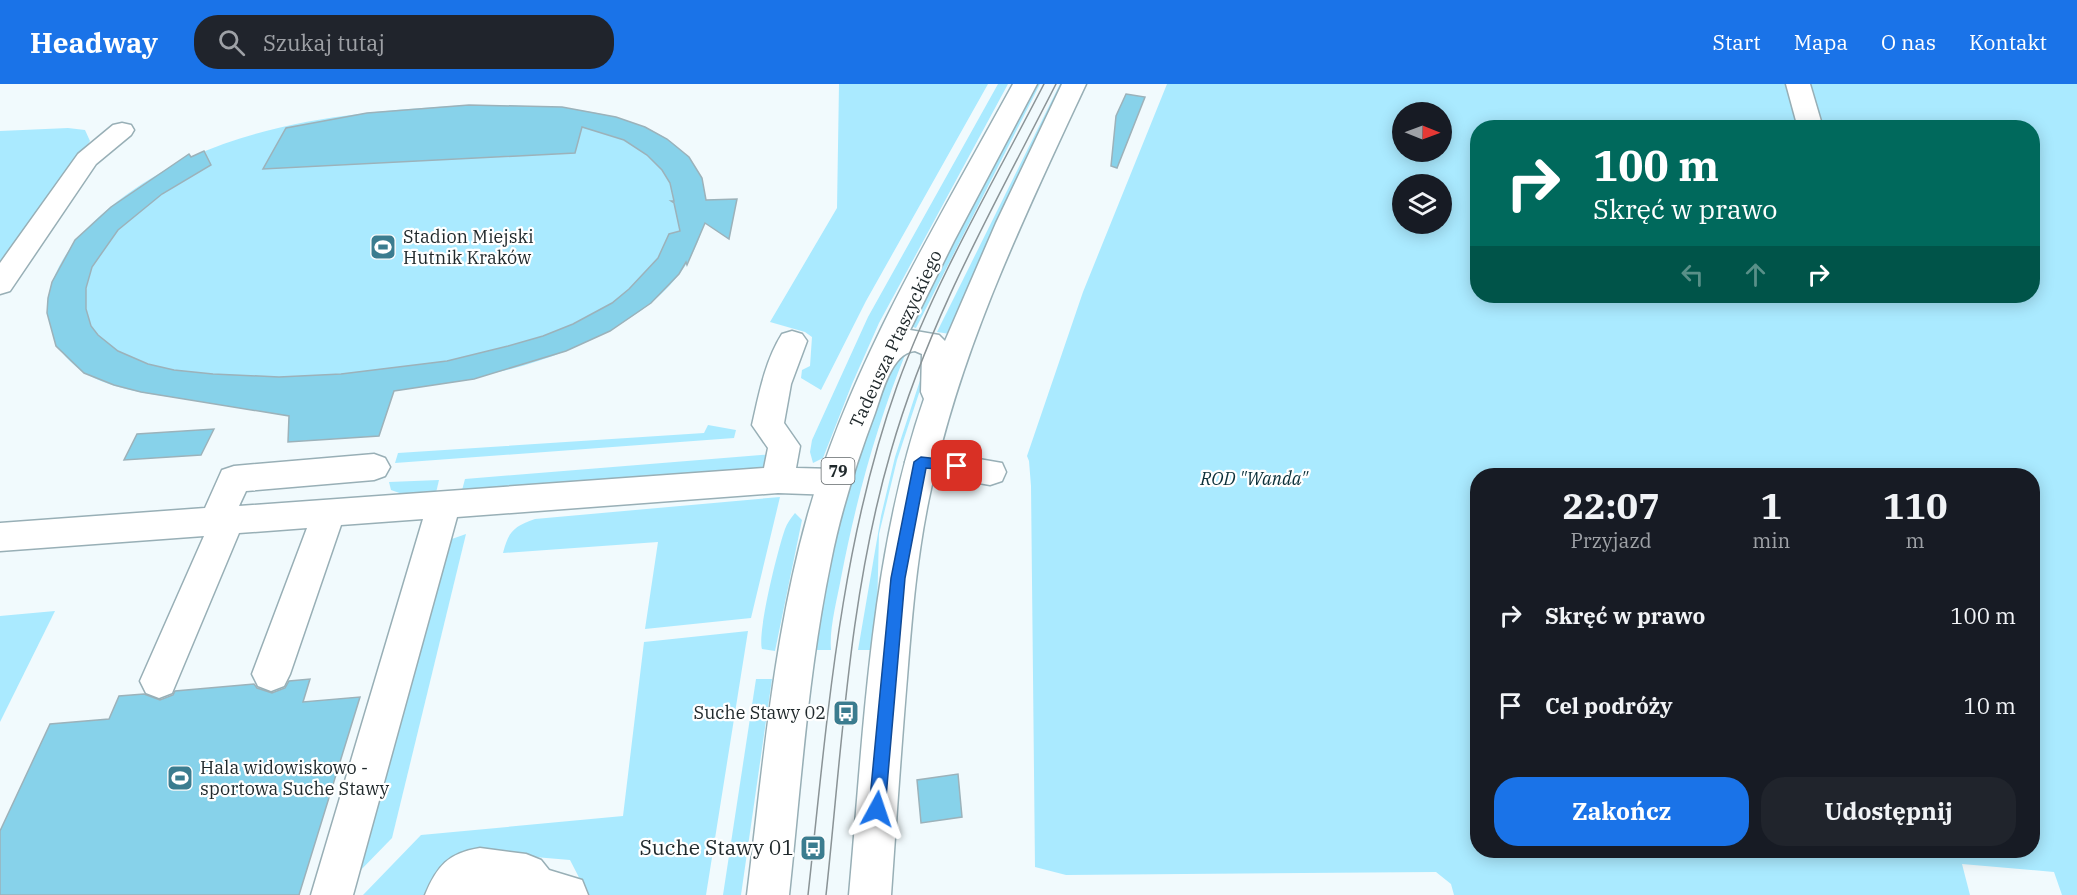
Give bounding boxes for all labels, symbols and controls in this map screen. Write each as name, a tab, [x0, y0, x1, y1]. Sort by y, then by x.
search box	[194, 15, 614, 69]
text: Headway	[30, 24, 158, 61]
icon: search	[215, 26, 248, 59]
text: Szukaj tutaj	[263, 28, 385, 57]
text: Start	[1713, 28, 1761, 56]
text: Mapa	[1794, 28, 1848, 56]
text: O nas	[1881, 28, 1936, 56]
text: Kontakt	[1969, 28, 2047, 56]
north arrow	[1392, 102, 1452, 162]
map controls	[1392, 102, 1452, 234]
text: 100 m	[1593, 138, 1719, 193]
icon: right	[1494, 144, 1572, 222]
button: layers	[1392, 174, 1452, 234]
text: Skręć w prawo	[1593, 191, 1778, 226]
place label: Stadion Miejski Hutnik Kraków	[403, 225, 534, 269]
sports icon: Stadion Miejski Hutnik Kraków	[368, 232, 398, 262]
street label: Tadeusza Ptaszyckiego	[844, 246, 947, 431]
icon: left	[1676, 258, 1709, 291]
icon: ahead	[1739, 258, 1772, 291]
icon: right	[1802, 258, 1835, 291]
pin	[931, 440, 982, 491]
icon: arrive	[940, 449, 973, 482]
road number: 79	[822, 458, 854, 484]
park label: ROD "Wanda"	[1199, 467, 1309, 490]
text: 22:07	[1562, 482, 1660, 529]
text: 1	[1760, 482, 1782, 529]
text: 110	[1883, 482, 1948, 529]
text: Przyjazd	[1571, 527, 1652, 554]
text: min	[1752, 527, 1790, 554]
text: m	[1906, 527, 1925, 554]
icon: right	[1494, 599, 1527, 632]
text: Skręć w prawo	[1545, 601, 1705, 630]
text: 100 m	[1950, 601, 2016, 630]
icon: arrive	[1494, 689, 1527, 722]
text: Cel podróży	[1545, 691, 1673, 720]
text: 10 m	[1964, 691, 2016, 720]
bus stop icon: Suche Stawy 02	[831, 698, 861, 728]
place label: Suche Stawy 02	[694, 701, 826, 724]
place label: Hala widowiskowo - sportowa Suche Stawy	[200, 756, 390, 800]
sports icon: Hala widowiskowo - sportowa Suche Stawy	[165, 763, 195, 793]
position arrow	[845, 777, 909, 841]
button: Zakończ	[1494, 777, 1749, 846]
button: Udostępnij	[1761, 777, 2016, 846]
place label: Suche Stawy 01	[640, 833, 794, 861]
bus stop icon: Suche Stawy 01	[798, 833, 828, 863]

